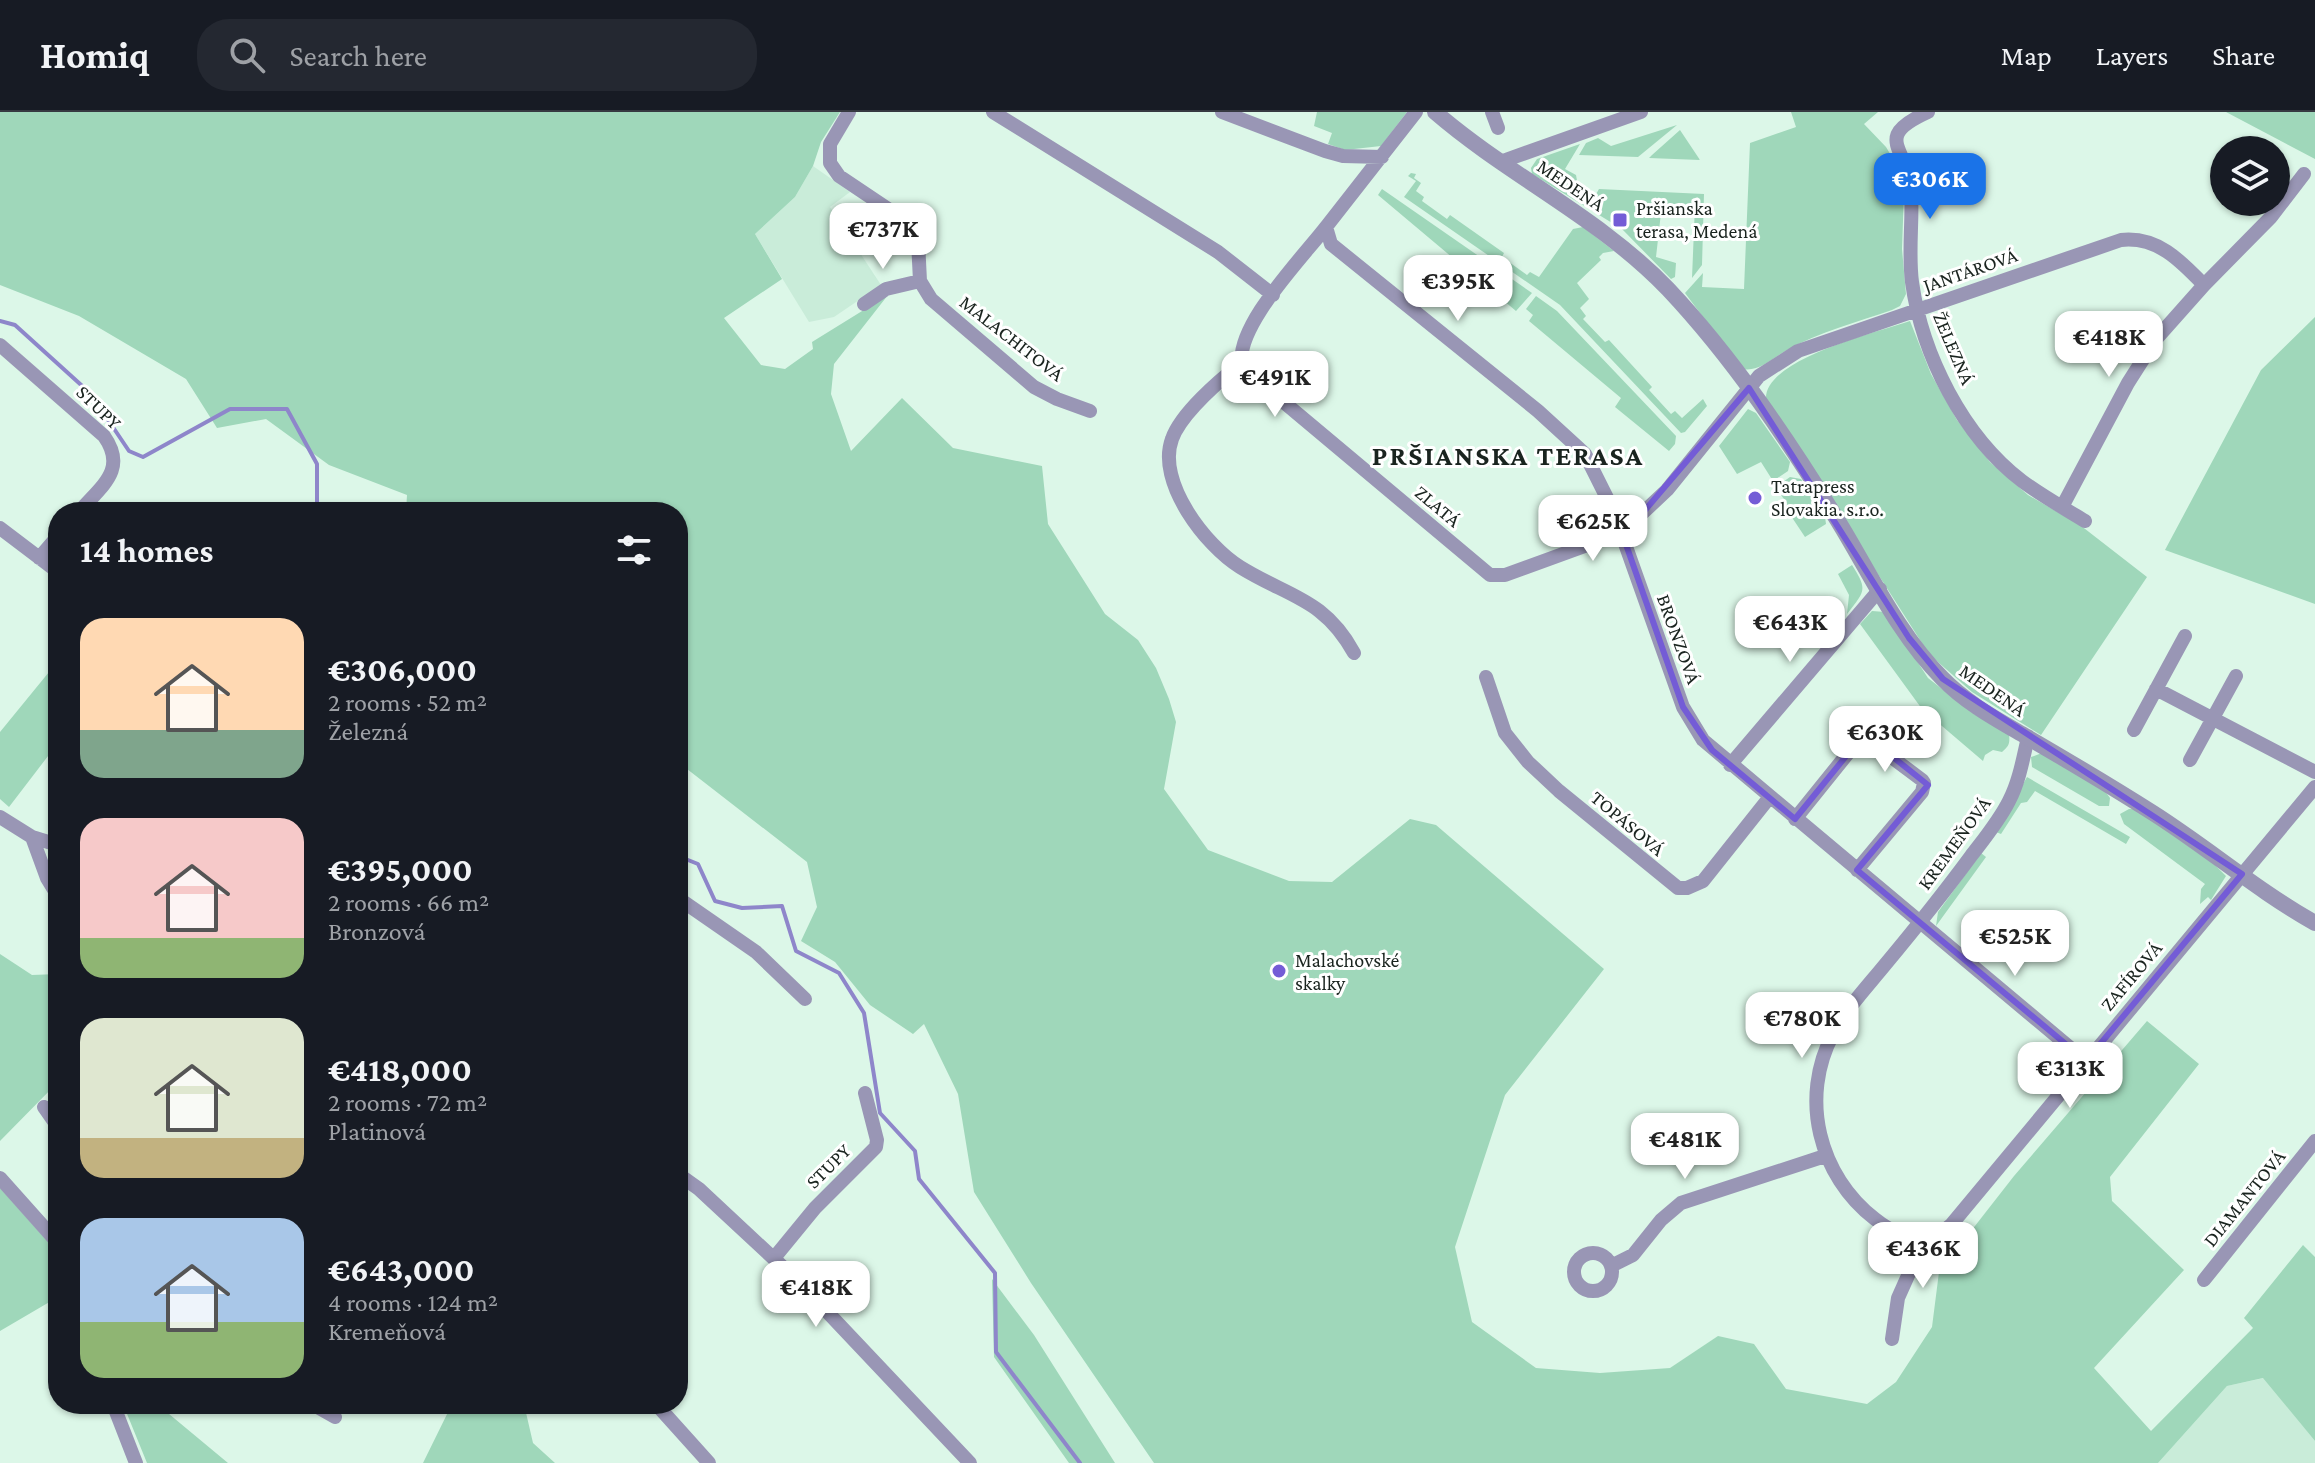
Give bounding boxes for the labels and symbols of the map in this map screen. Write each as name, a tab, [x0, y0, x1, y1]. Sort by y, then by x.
pin: €306K	[1874, 153, 1986, 221]
street label: MEDENÁ	[1533, 155, 1609, 216]
place label: Pršianska terasa, Medená	[1636, 197, 1757, 242]
pin: €737K	[827, 203, 939, 271]
marker: Pršianska terasa, Medená	[1611, 211, 1629, 229]
street label: JANTÁROVÁ	[1918, 243, 2021, 298]
pin: €395K	[1402, 255, 1514, 323]
street label: MALACHITOVÁ	[956, 291, 1069, 386]
street label: ŽELEZNÁ	[1929, 308, 1979, 388]
pin: €418K	[2053, 311, 2165, 379]
pin: €491K	[1219, 351, 1331, 419]
street label: STUPY	[72, 380, 126, 434]
district label: PRŠIANSKA TERASA	[1372, 440, 1644, 471]
place label: Tatrapress Slovakia. s.r.o.	[1771, 475, 1884, 520]
street label: ZLATÁ	[1411, 481, 1466, 532]
marker: Tatrapress Slovakia. s.r.o.	[1746, 489, 1764, 507]
pin: €625K	[1537, 495, 1649, 563]
street label: BRONZOVÁ	[1653, 591, 1706, 687]
pin: €643K	[1734, 596, 1846, 664]
street label: MEDENÁ	[1956, 659, 2031, 721]
pin: €630K	[1829, 706, 1941, 774]
street label: TOPÁSOVÁ	[1587, 786, 1670, 861]
street label: KREMEŇOVÁ	[1913, 792, 1995, 894]
pin: €525K	[1959, 910, 2071, 978]
street label: ZAFÍROVÁ	[2096, 936, 2167, 1015]
place label: Malachovské skalky	[1295, 949, 1400, 995]
marker: Malachovské skalky	[1270, 962, 1288, 980]
pin: €780K	[1746, 992, 1858, 1060]
pin: €313K	[2014, 1042, 2126, 1110]
pin: €481K	[1629, 1113, 1741, 1181]
street label: STUPY	[801, 1139, 855, 1193]
street label: DIAMANTOVÁ	[2198, 1145, 2290, 1251]
pin: €436K	[1867, 1222, 1979, 1290]
pin: €418K	[760, 1261, 872, 1329]

